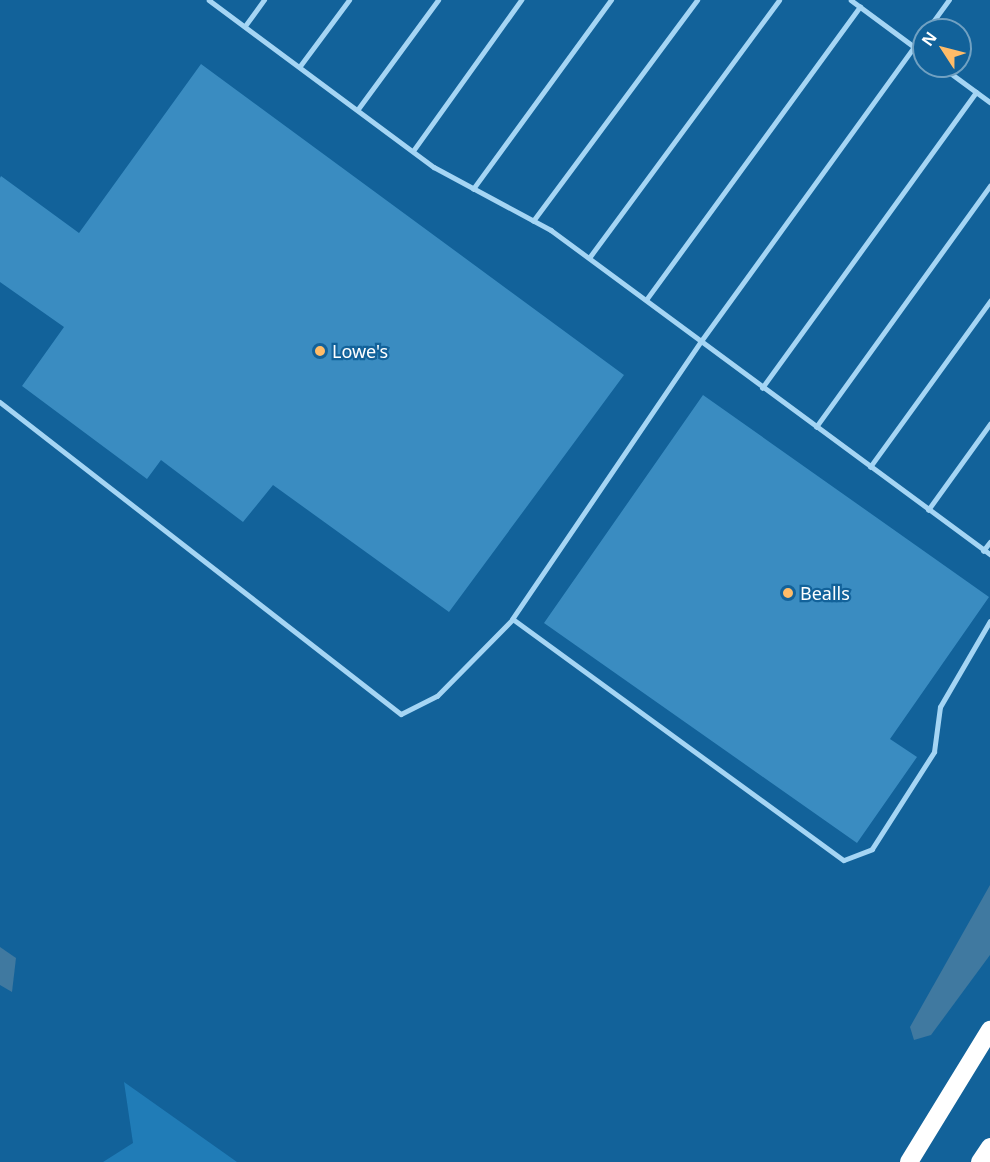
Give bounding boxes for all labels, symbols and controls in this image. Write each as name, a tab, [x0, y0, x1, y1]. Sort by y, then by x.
north arrow	[912, 18, 972, 78]
text: N	[916, 27, 942, 50]
place label: Lowe's	[332, 340, 388, 362]
marker: Lowe's	[313, 344, 327, 358]
place label: Bealls	[800, 582, 850, 604]
marker: Bealls	[781, 586, 795, 600]

